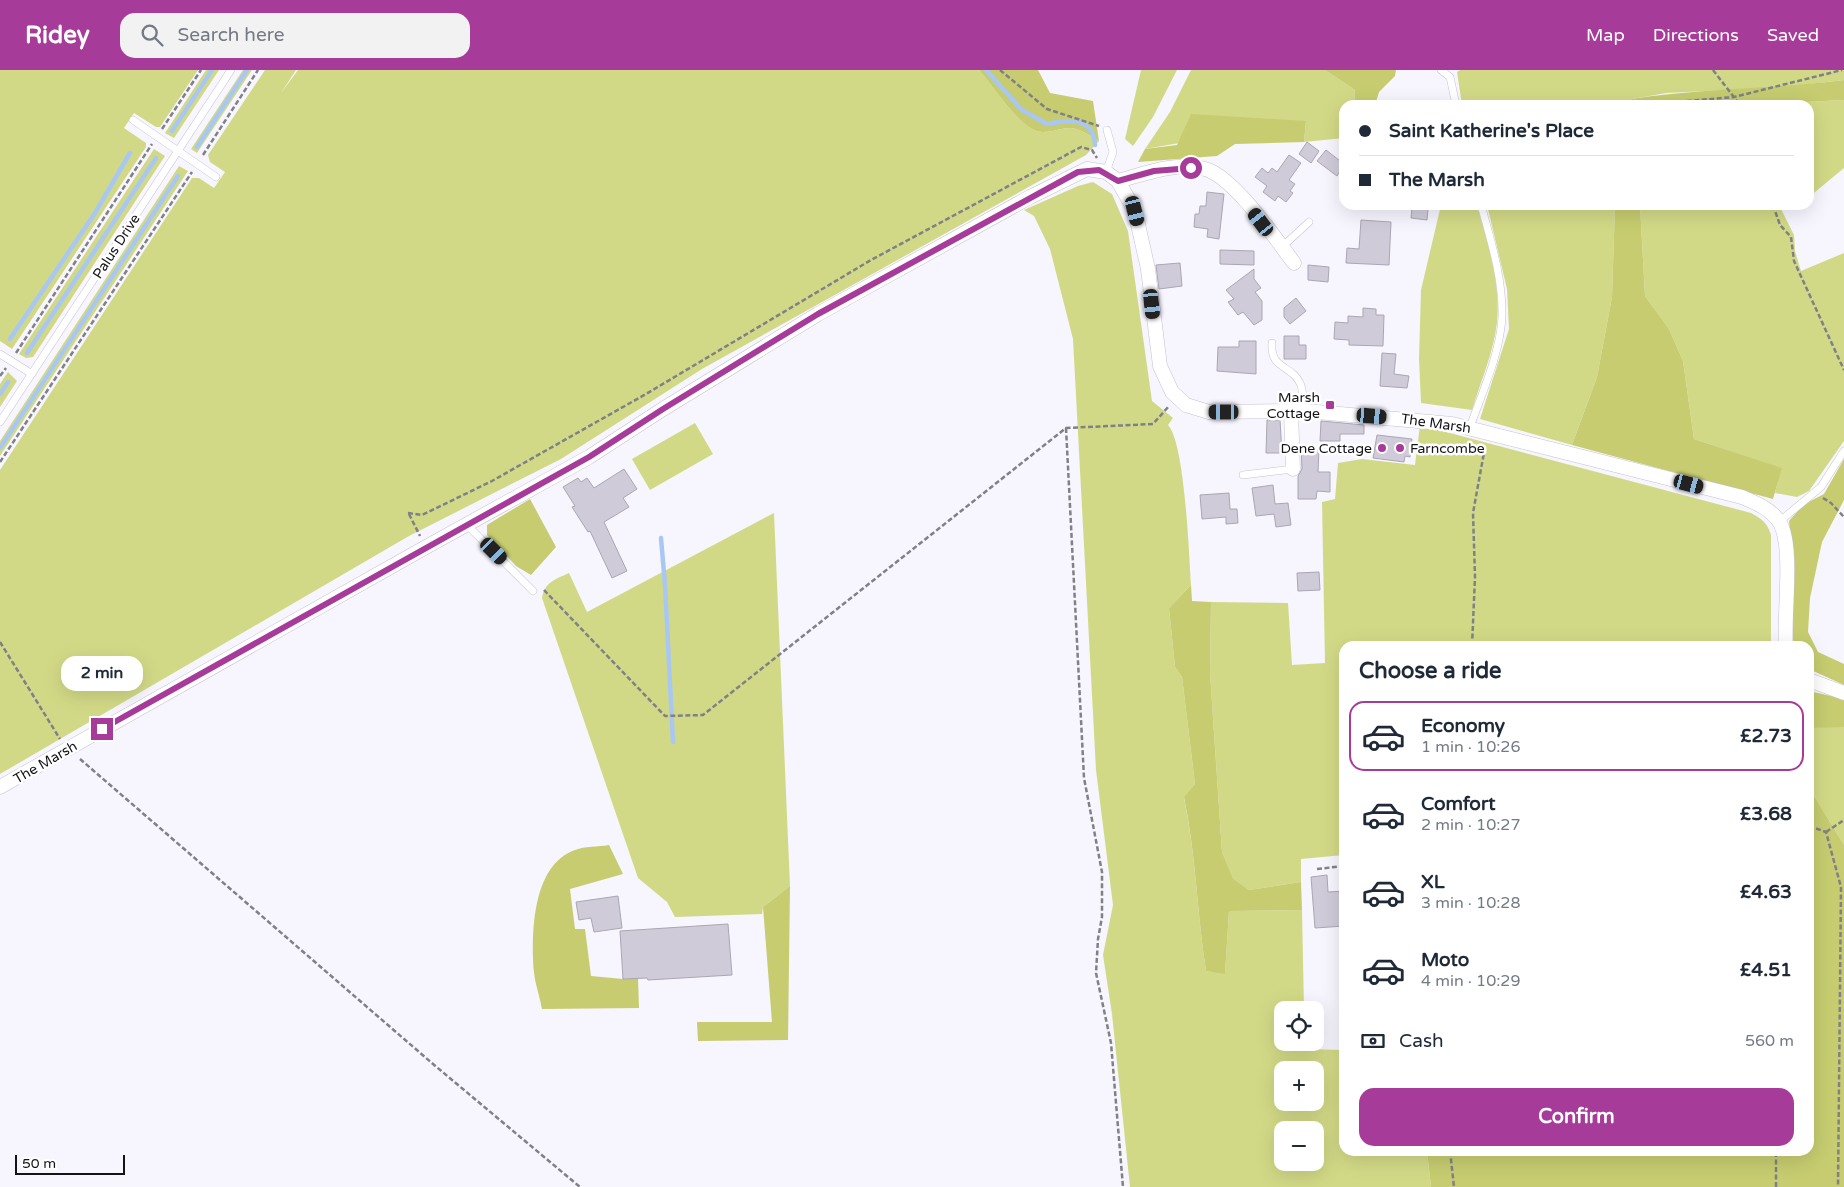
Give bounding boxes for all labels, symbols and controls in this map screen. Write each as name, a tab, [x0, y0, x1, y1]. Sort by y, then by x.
search box	[120, 13, 470, 58]
text: Ridey	[25, 21, 90, 50]
icon: search	[138, 21, 166, 49]
text: Search here	[178, 24, 284, 46]
text: Map	[1586, 24, 1625, 46]
text: Directions	[1653, 24, 1739, 46]
text: Saved	[1767, 24, 1819, 46]
text: Saint Katherine's Place	[1389, 120, 1594, 142]
route start	[1180, 157, 1202, 179]
text: The Marsh	[1389, 169, 1485, 191]
car	[1124, 195, 1145, 227]
car	[1245, 206, 1276, 238]
street label: Palus Drive	[89, 211, 144, 282]
car	[1142, 288, 1161, 320]
place label: Marsh Cottage	[1267, 389, 1320, 422]
marker: Marsh Cottage	[1324, 399, 1336, 411]
car	[1209, 405, 1239, 420]
car	[1356, 407, 1387, 425]
street label: The Marsh	[1400, 410, 1472, 437]
place label: Dene Cottage	[1280, 440, 1372, 457]
place label: Farncombe	[1410, 440, 1485, 457]
marker: Dene Cottage	[1376, 442, 1388, 454]
marker: Farncombe	[1394, 442, 1406, 454]
car	[1672, 473, 1705, 495]
car	[478, 535, 509, 567]
callout: 2 min	[61, 656, 143, 692]
text: Choose a ride	[1359, 658, 1502, 684]
text: 2 min	[81, 663, 123, 683]
icon: car	[1361, 714, 1406, 759]
text: Economy	[1421, 715, 1505, 737]
route end	[91, 718, 113, 740]
text: £2.73	[1740, 725, 1792, 747]
street label: The Marsh	[10, 737, 80, 787]
text: 1 min · 10:26	[1421, 737, 1520, 757]
icon: car	[1361, 792, 1406, 837]
text: Comfort	[1421, 793, 1495, 815]
text: £3.68	[1740, 803, 1792, 825]
text: 2 min · 10:27	[1421, 815, 1520, 835]
icon: car	[1361, 870, 1406, 915]
text: XL	[1421, 871, 1445, 893]
text: £4.63	[1740, 881, 1792, 903]
text: 3 min · 10:28	[1421, 893, 1520, 913]
icon: car	[1361, 948, 1406, 993]
text: Moto	[1421, 949, 1469, 971]
text: £4.51	[1740, 959, 1792, 981]
text: 4 min · 10:29	[1421, 971, 1520, 991]
map controls	[1274, 1001, 1324, 1171]
button: locate	[1274, 1001, 1324, 1051]
icon: cash	[1359, 1027, 1387, 1055]
text: Cash	[1399, 1030, 1444, 1052]
text: 560 m	[1745, 1031, 1794, 1051]
button: +	[1274, 1061, 1324, 1111]
button: Confirm	[1359, 1088, 1794, 1146]
button: −	[1274, 1121, 1324, 1171]
scale bar	[15, 1152, 125, 1175]
text: 50 m	[22, 1155, 56, 1172]

